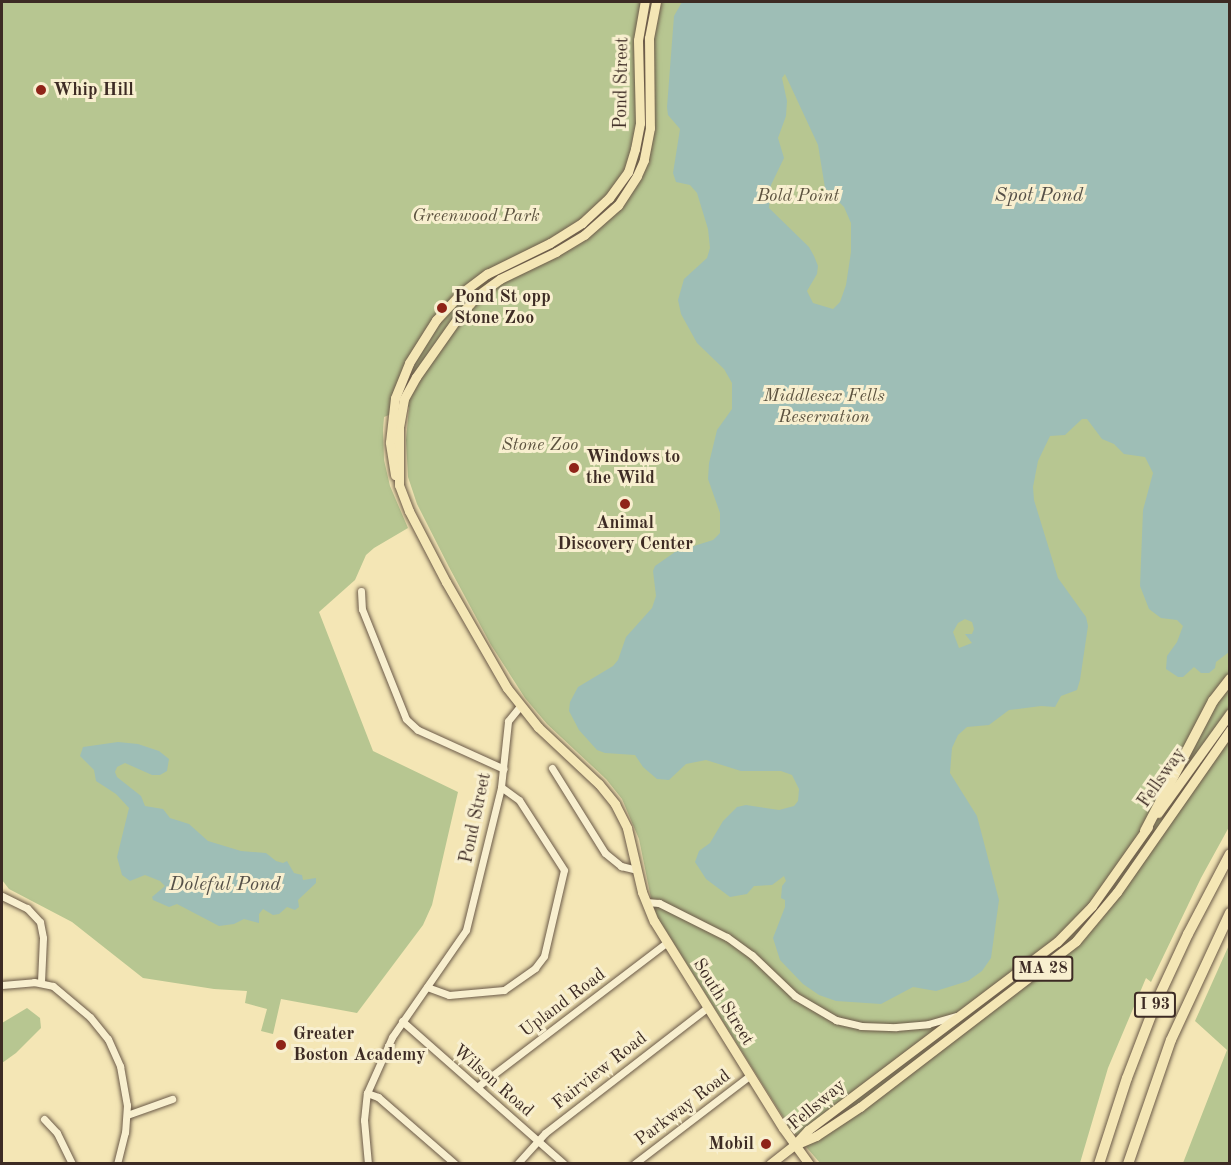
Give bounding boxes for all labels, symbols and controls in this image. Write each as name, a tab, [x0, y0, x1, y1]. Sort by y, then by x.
street label: Pond Street	[610, 37, 634, 129]
place label: Whip Hill	[53, 79, 134, 101]
marker: Whip Hill	[34, 83, 48, 97]
water label: Spot Pond	[995, 184, 1083, 208]
park label: Bold Point	[757, 185, 839, 207]
park label: Greenwood Park	[412, 205, 540, 227]
place label: Pond St opp Stone Zoo	[454, 287, 551, 330]
marker: Pond St opp Stone Zoo	[435, 301, 449, 315]
park label: Middlesex Fells Reservation	[763, 386, 885, 428]
park label: Stone Zoo	[502, 434, 578, 456]
place label: Windows to the Wild	[586, 447, 680, 490]
marker: Windows to the Wild	[567, 461, 581, 475]
marker: Animal Discovery Center	[618, 497, 632, 511]
place label: Animal Discovery Center	[557, 513, 693, 556]
street label: Fellsway	[1134, 744, 1190, 812]
street label: Pond Street	[456, 771, 496, 865]
water label: Doleful Pond	[169, 873, 281, 897]
street label: South Street	[688, 954, 758, 1050]
road number: MA 28	[1012, 956, 1074, 982]
street label: Upland Road	[516, 964, 610, 1042]
road number: I 93	[1132, 992, 1178, 1018]
place label: Greater Boston Academy	[293, 1024, 426, 1066]
street label: Fairview Road	[548, 1027, 652, 1115]
marker: Greater Boston Academy	[274, 1038, 288, 1052]
street label: Wilson Road	[448, 1040, 538, 1122]
street label: Parkway Road	[631, 1065, 735, 1151]
street label: Fellsway	[784, 1075, 850, 1135]
place label: Mobil	[709, 1133, 754, 1155]
marker: Mobil	[759, 1137, 773, 1151]

